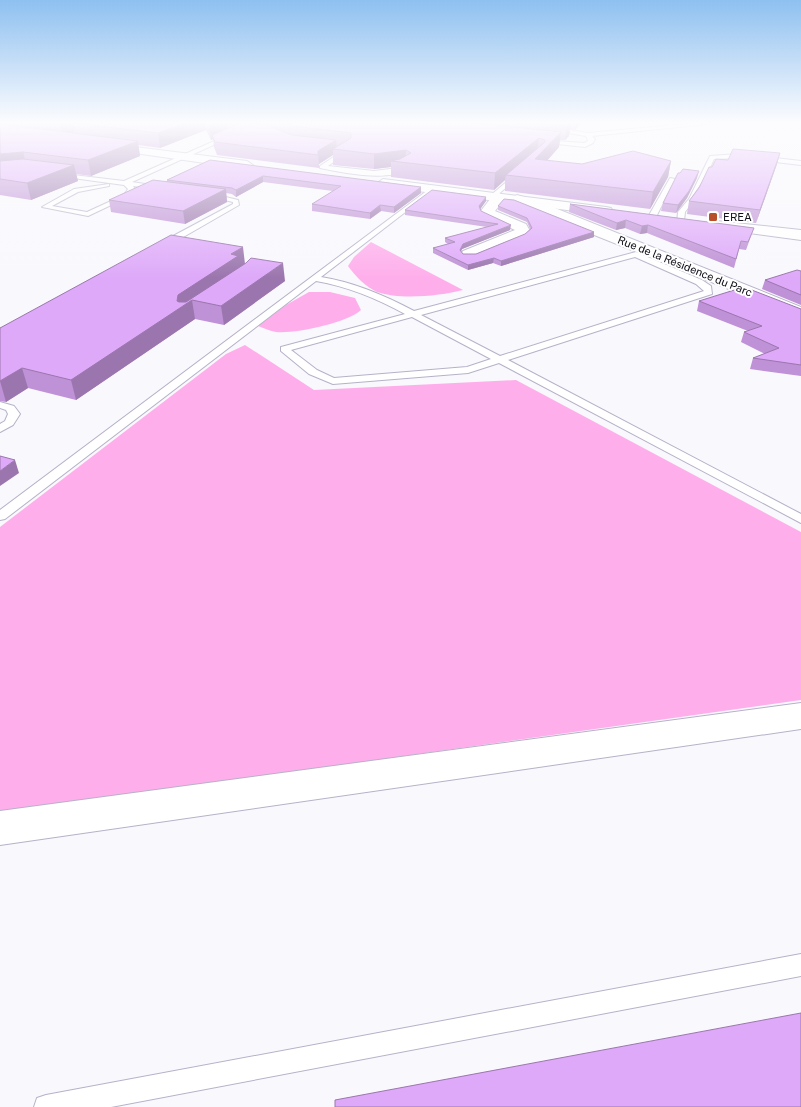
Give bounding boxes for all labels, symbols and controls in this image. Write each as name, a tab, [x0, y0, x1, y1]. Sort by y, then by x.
marker: EREA	[707, 211, 719, 223]
place label: EREA	[723, 211, 752, 223]
street label: Rue de la Résidence du Parc	[616, 233, 754, 299]

